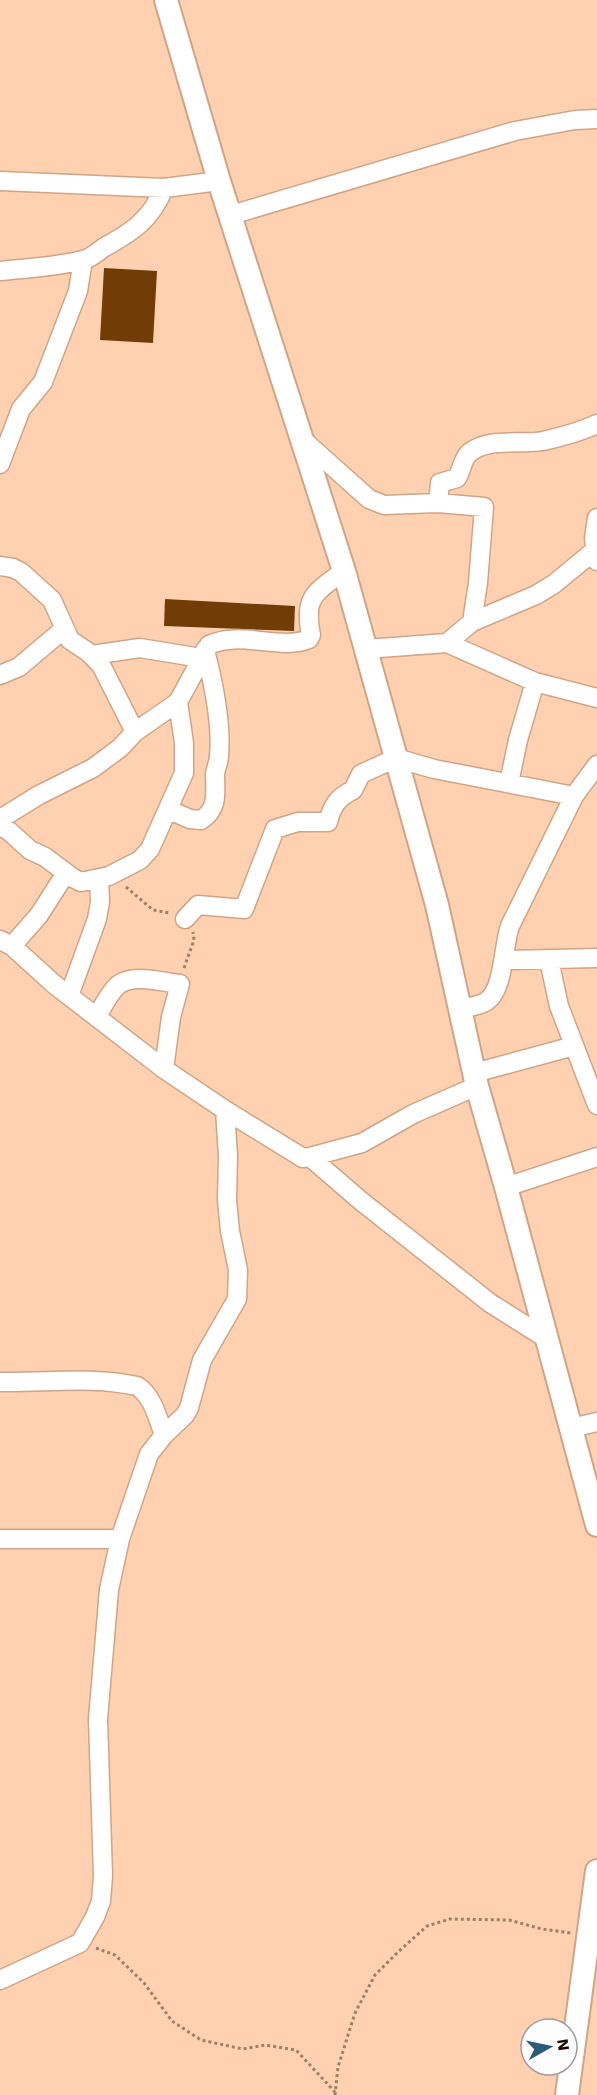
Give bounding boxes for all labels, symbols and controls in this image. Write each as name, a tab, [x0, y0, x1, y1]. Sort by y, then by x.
north arrow	[519, 2017, 579, 2077]
text: N	[553, 2037, 574, 2052]

